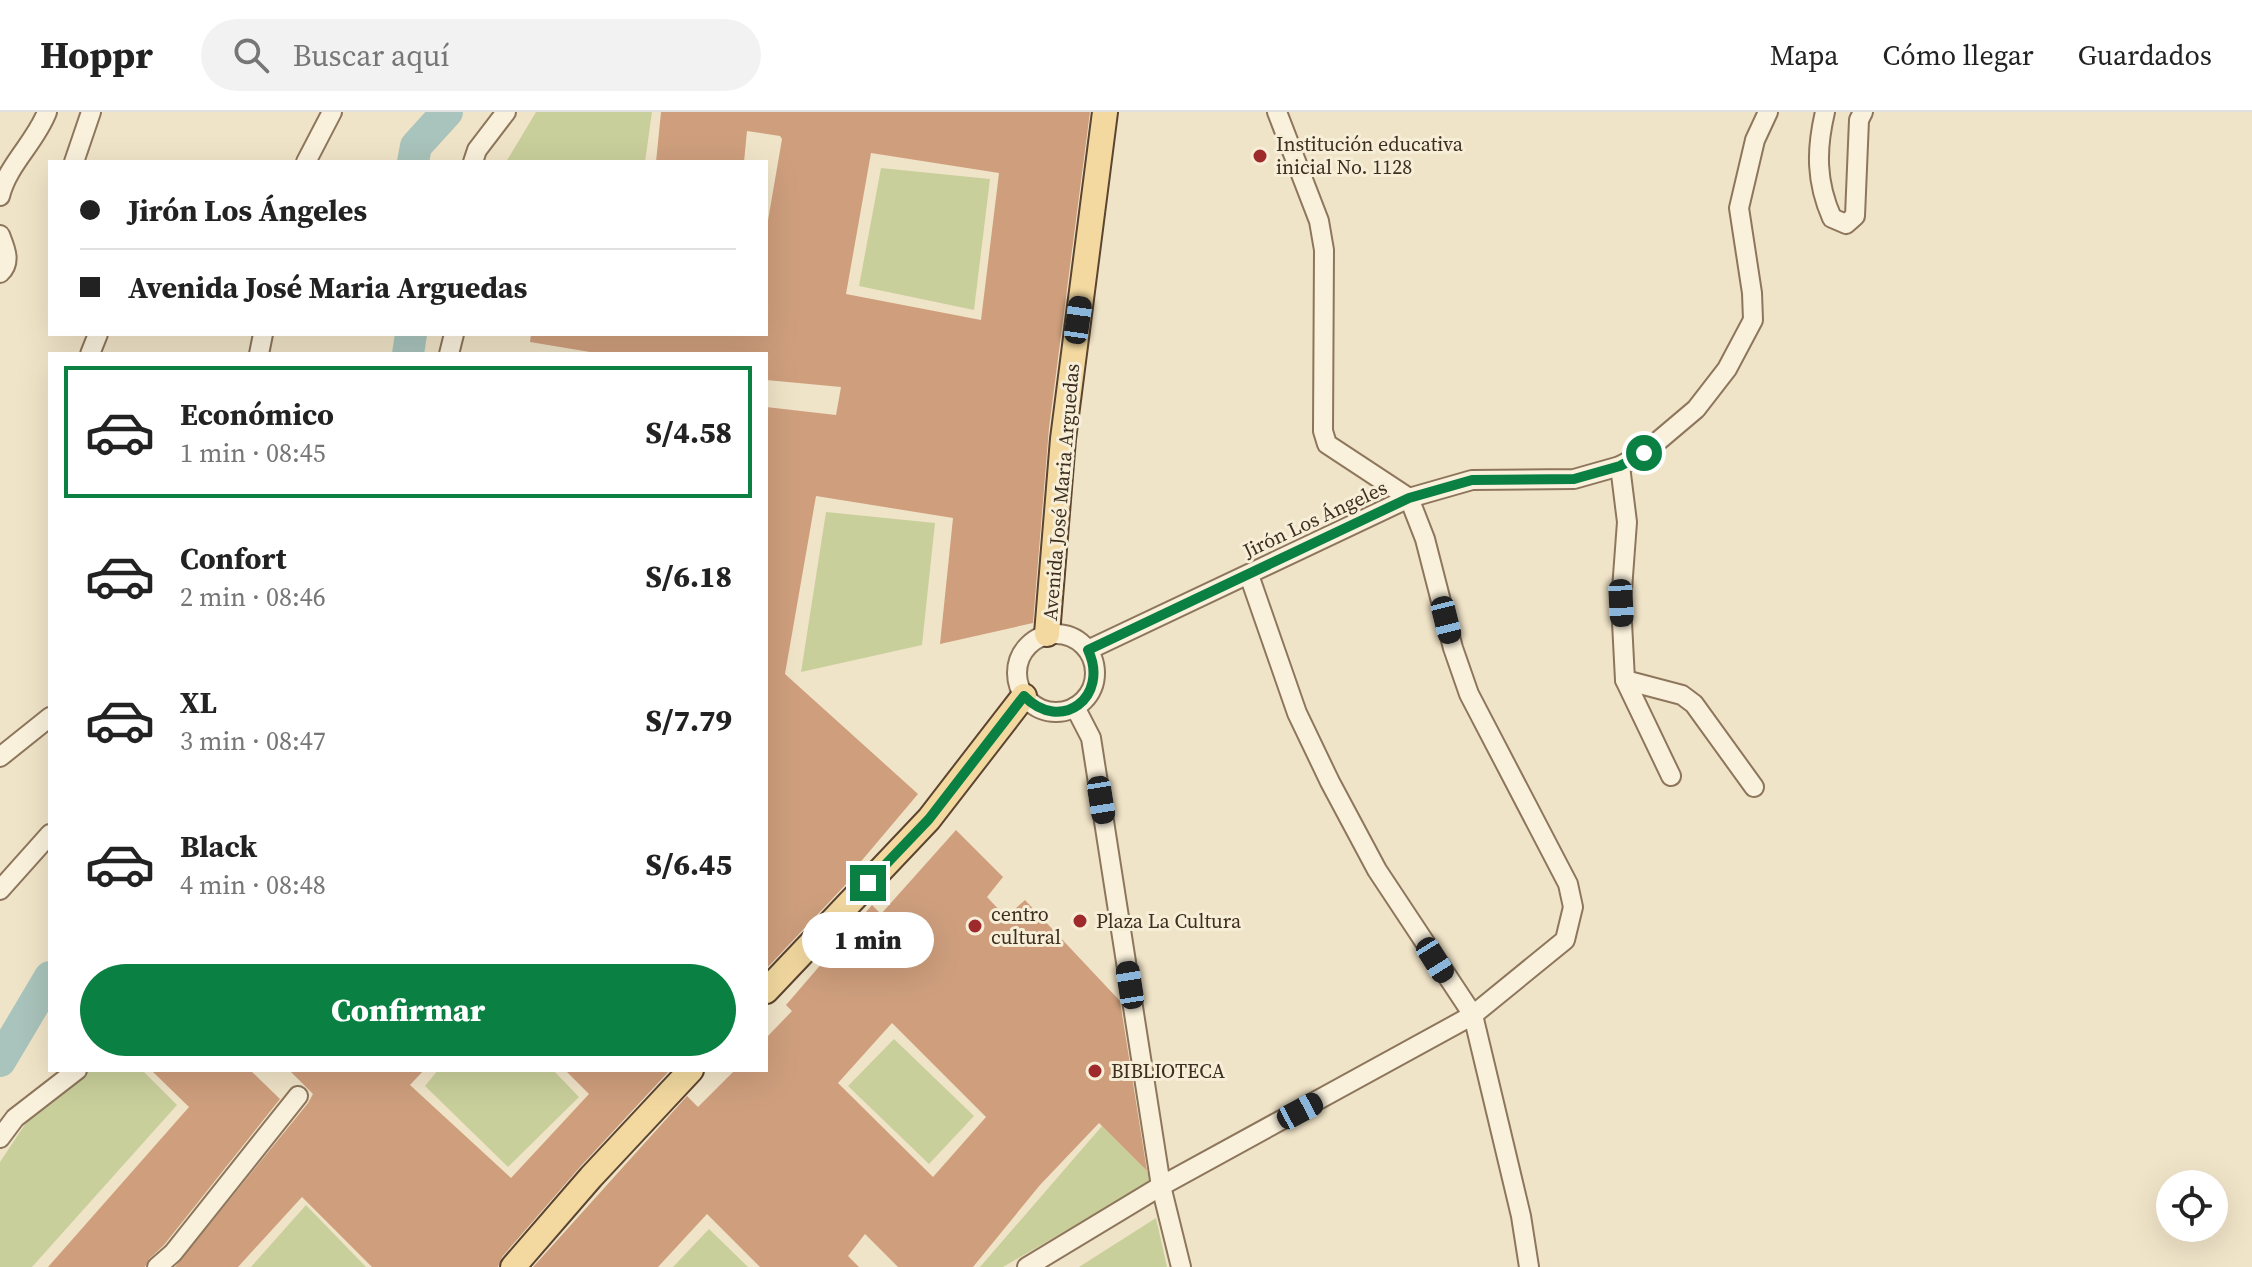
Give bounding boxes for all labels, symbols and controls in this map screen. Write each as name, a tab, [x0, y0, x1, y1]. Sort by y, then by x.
search box	[201, 19, 761, 91]
text: Hoppr	[40, 29, 153, 81]
icon: search	[229, 33, 273, 77]
text: Buscar aquí	[293, 35, 450, 76]
text: Mapa	[1770, 36, 1839, 74]
text: Cómo llegar	[1883, 36, 2034, 74]
text: Guardados	[2078, 36, 2212, 74]
place label: Institución educativa inicial No. 1128	[1276, 130, 1464, 181]
marker: Institución educativa inicial No. 1128	[1251, 147, 1269, 165]
text: Jirón Los Ángeles	[128, 190, 367, 231]
text: Avenida José Maria Arguedas	[128, 267, 527, 308]
car	[1063, 295, 1093, 345]
street label: Avenida José Maria Arguedas	[1036, 362, 1086, 622]
text: Económico	[180, 394, 334, 435]
icon: car	[84, 396, 156, 468]
text: S/4.58	[645, 412, 732, 453]
text: 1 min · 08:45	[180, 435, 326, 471]
route start	[1626, 435, 1662, 471]
street label: Jirón Los Ángeles	[1238, 473, 1392, 565]
text: Confort	[180, 538, 286, 579]
icon: car	[84, 540, 156, 612]
text: S/6.18	[645, 556, 732, 597]
car	[1608, 578, 1634, 628]
text: 2 min · 08:46	[180, 579, 326, 615]
car	[1429, 594, 1463, 646]
text: XL	[180, 682, 217, 723]
icon: car	[84, 684, 156, 756]
text: S/7.79	[645, 700, 732, 741]
text: 3 min · 08:47	[180, 723, 326, 759]
car	[1085, 774, 1117, 826]
text: Black	[180, 826, 257, 867]
icon: car	[84, 828, 156, 900]
text: S/6.45	[645, 844, 732, 885]
route end	[850, 865, 886, 901]
text: 4 min · 08:48	[180, 867, 326, 903]
place label: centro cultural	[991, 900, 1061, 951]
place label: Plaza La Cultura	[1096, 907, 1242, 935]
callout: 1 min	[802, 911, 934, 967]
marker: Plaza La Cultura	[1071, 912, 1089, 930]
marker: centro cultural	[966, 917, 984, 935]
text: 1 min	[834, 922, 902, 958]
car	[1412, 933, 1458, 987]
car	[1114, 959, 1146, 1011]
button: Confirmar	[80, 964, 736, 1056]
place label: BIBLIOTECA	[1111, 1057, 1226, 1085]
marker: BIBLIOTECA	[1086, 1062, 1104, 1080]
car	[1273, 1089, 1327, 1133]
map controls	[2156, 1170, 2228, 1242]
button: locate	[2156, 1170, 2228, 1242]

